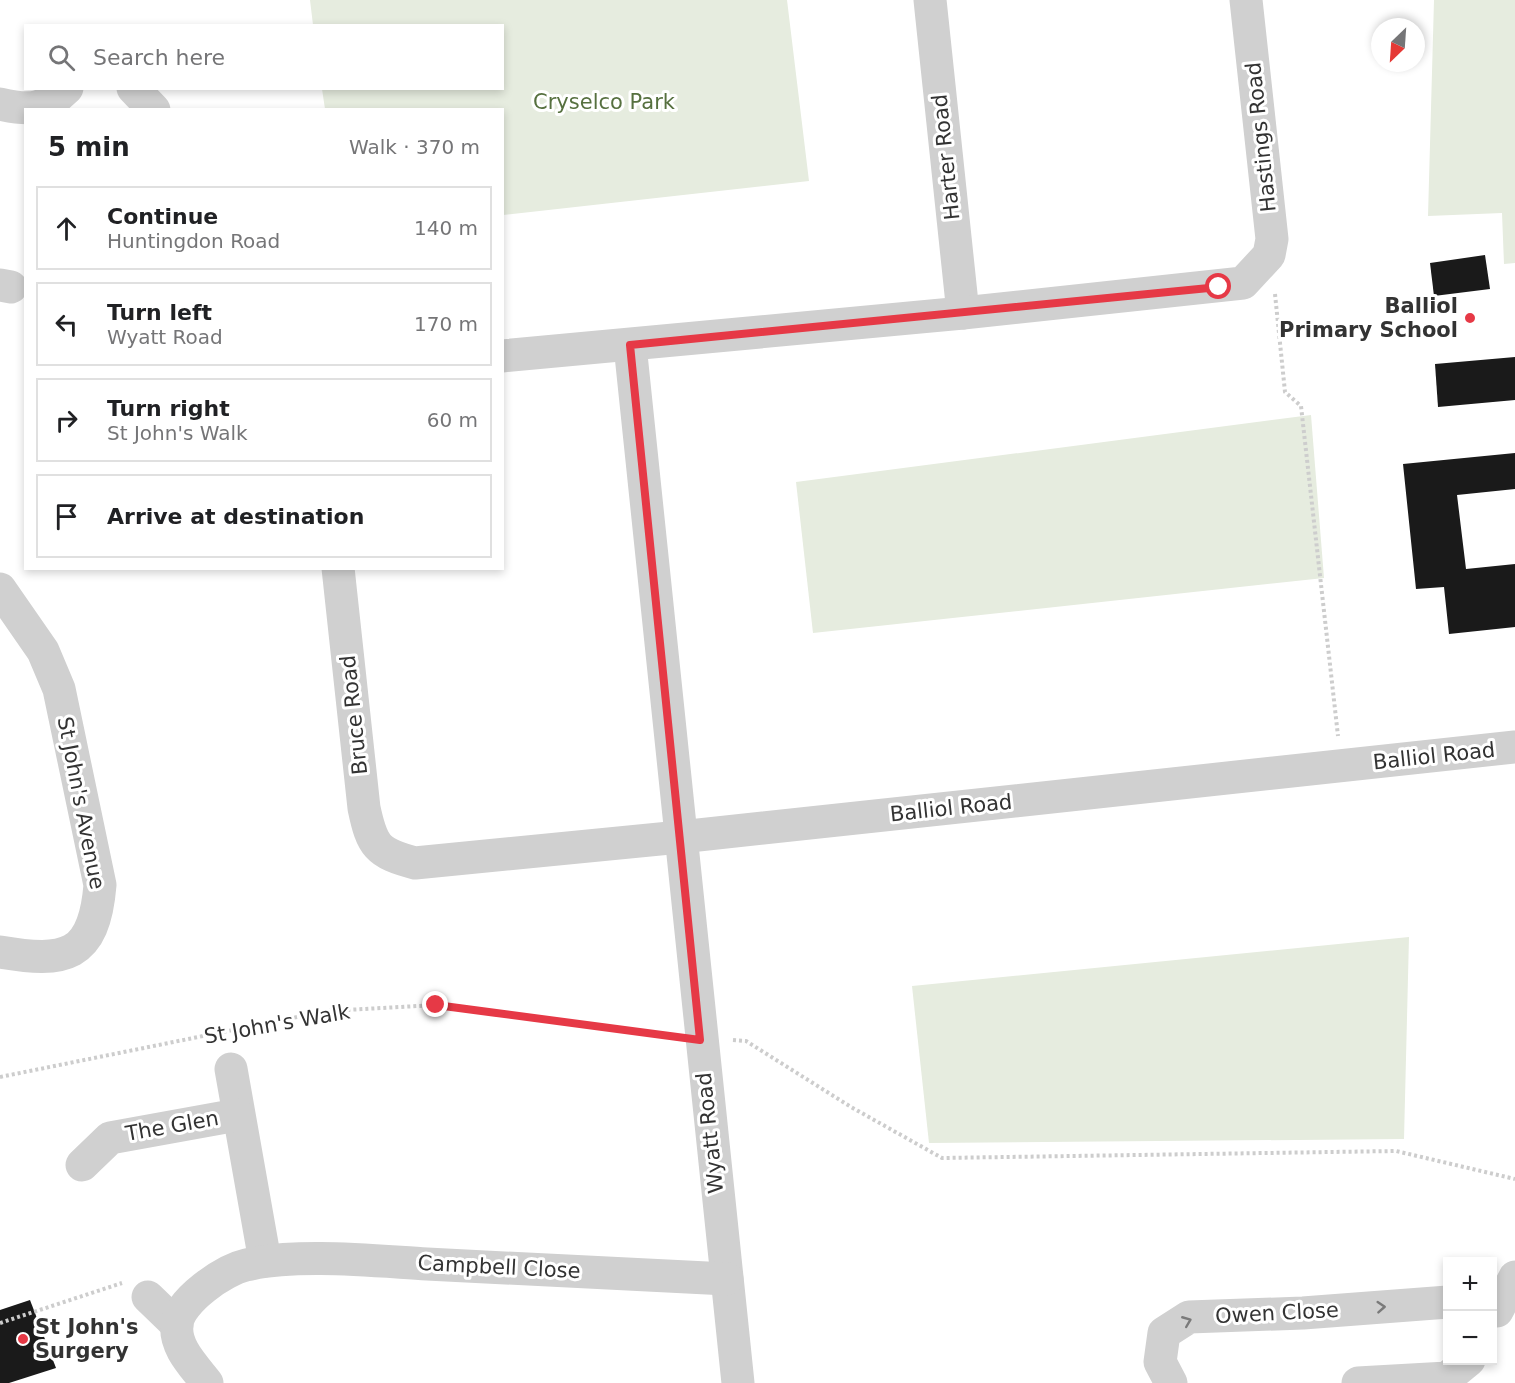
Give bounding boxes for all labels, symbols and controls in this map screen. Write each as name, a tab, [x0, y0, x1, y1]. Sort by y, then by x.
north arrow	[1371, 18, 1425, 72]
search box	[24, 24, 504, 90]
icon: search	[45, 41, 78, 74]
text: Search here	[93, 45, 225, 70]
street label: Hastings Road	[1241, 61, 1281, 213]
park label: Cryselco Park	[533, 90, 676, 114]
street label: Harter Road	[927, 93, 965, 221]
text: 5 min	[48, 132, 130, 162]
text: Walk · 370 m	[349, 135, 480, 159]
text: Continue	[107, 204, 218, 229]
icon: ahead	[50, 212, 83, 245]
text: 140 m	[414, 216, 478, 240]
text: Huntingdon Road	[107, 229, 280, 253]
route start	[1205, 273, 1231, 299]
place label: Balliol Primary School	[1279, 294, 1458, 342]
text: Turn left	[107, 300, 212, 325]
icon: left	[50, 308, 83, 341]
marker: Balliol Primary School	[1463, 311, 1477, 325]
text: 170 m	[414, 312, 478, 336]
text: Wyatt Road	[107, 325, 223, 349]
text: Turn right	[107, 396, 230, 421]
icon: right	[50, 404, 83, 437]
text: 60 m	[427, 408, 478, 432]
text: St John's Walk	[107, 421, 248, 445]
icon: arrive	[50, 500, 83, 533]
text: Arrive at destination	[107, 504, 364, 529]
street label: Bruce Road	[336, 654, 372, 776]
street label: St John's Avenue	[52, 715, 110, 891]
street label: Balliol Road	[1372, 738, 1496, 774]
street label: Balliol Road	[889, 790, 1013, 826]
route end	[422, 991, 448, 1017]
street label: St John's Walk	[202, 999, 353, 1049]
street label: Wyatt Road	[692, 1071, 728, 1195]
street label: The Glen	[123, 1106, 220, 1146]
street label: Campbell Close	[417, 1251, 581, 1283]
map controls	[1443, 1257, 1497, 1365]
button: +	[1443, 1257, 1497, 1311]
street label: Owen Close	[1215, 1298, 1339, 1328]
one-way arrow	[1376, 1301, 1385, 1314]
button: −	[1443, 1311, 1497, 1365]
place label: St John's Surgery	[35, 1315, 139, 1363]
one-way arrow	[1181, 1315, 1192, 1328]
marker: St John's Surgery	[16, 1332, 30, 1346]

